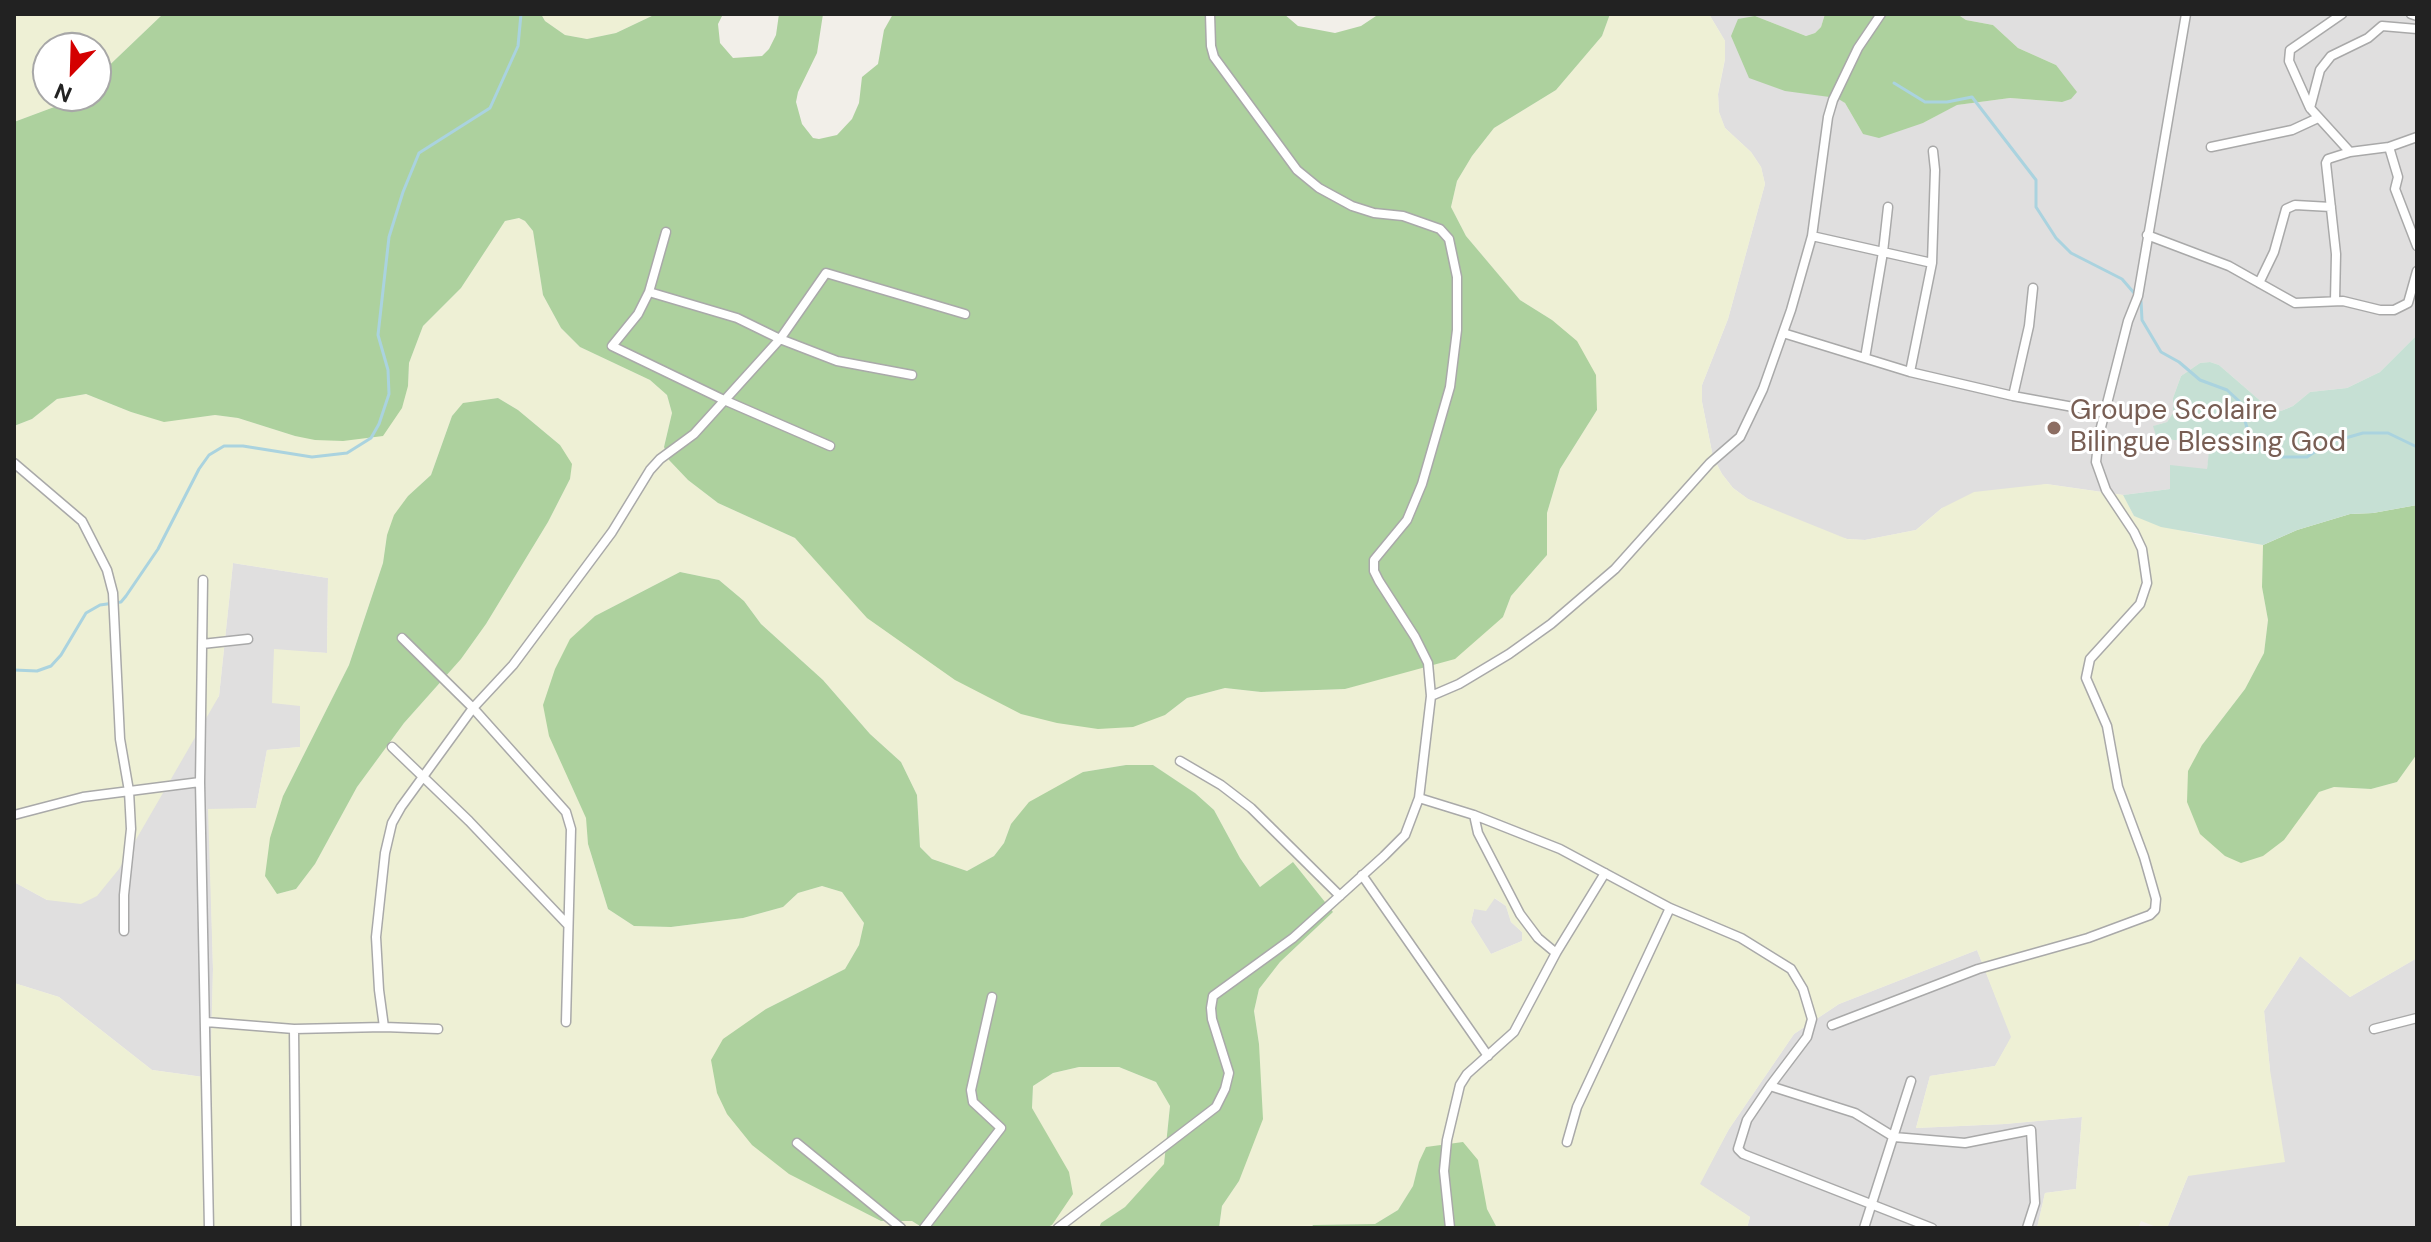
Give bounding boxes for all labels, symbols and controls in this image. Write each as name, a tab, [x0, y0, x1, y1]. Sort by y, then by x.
north arrow	[32, 32, 112, 112]
text: N	[50, 76, 76, 109]
place label: Groupe Scolaire Bilingue Blessing God	[2070, 395, 2346, 461]
marker: Groupe Scolaire Bilingue Blessing God	[2045, 419, 2063, 437]

